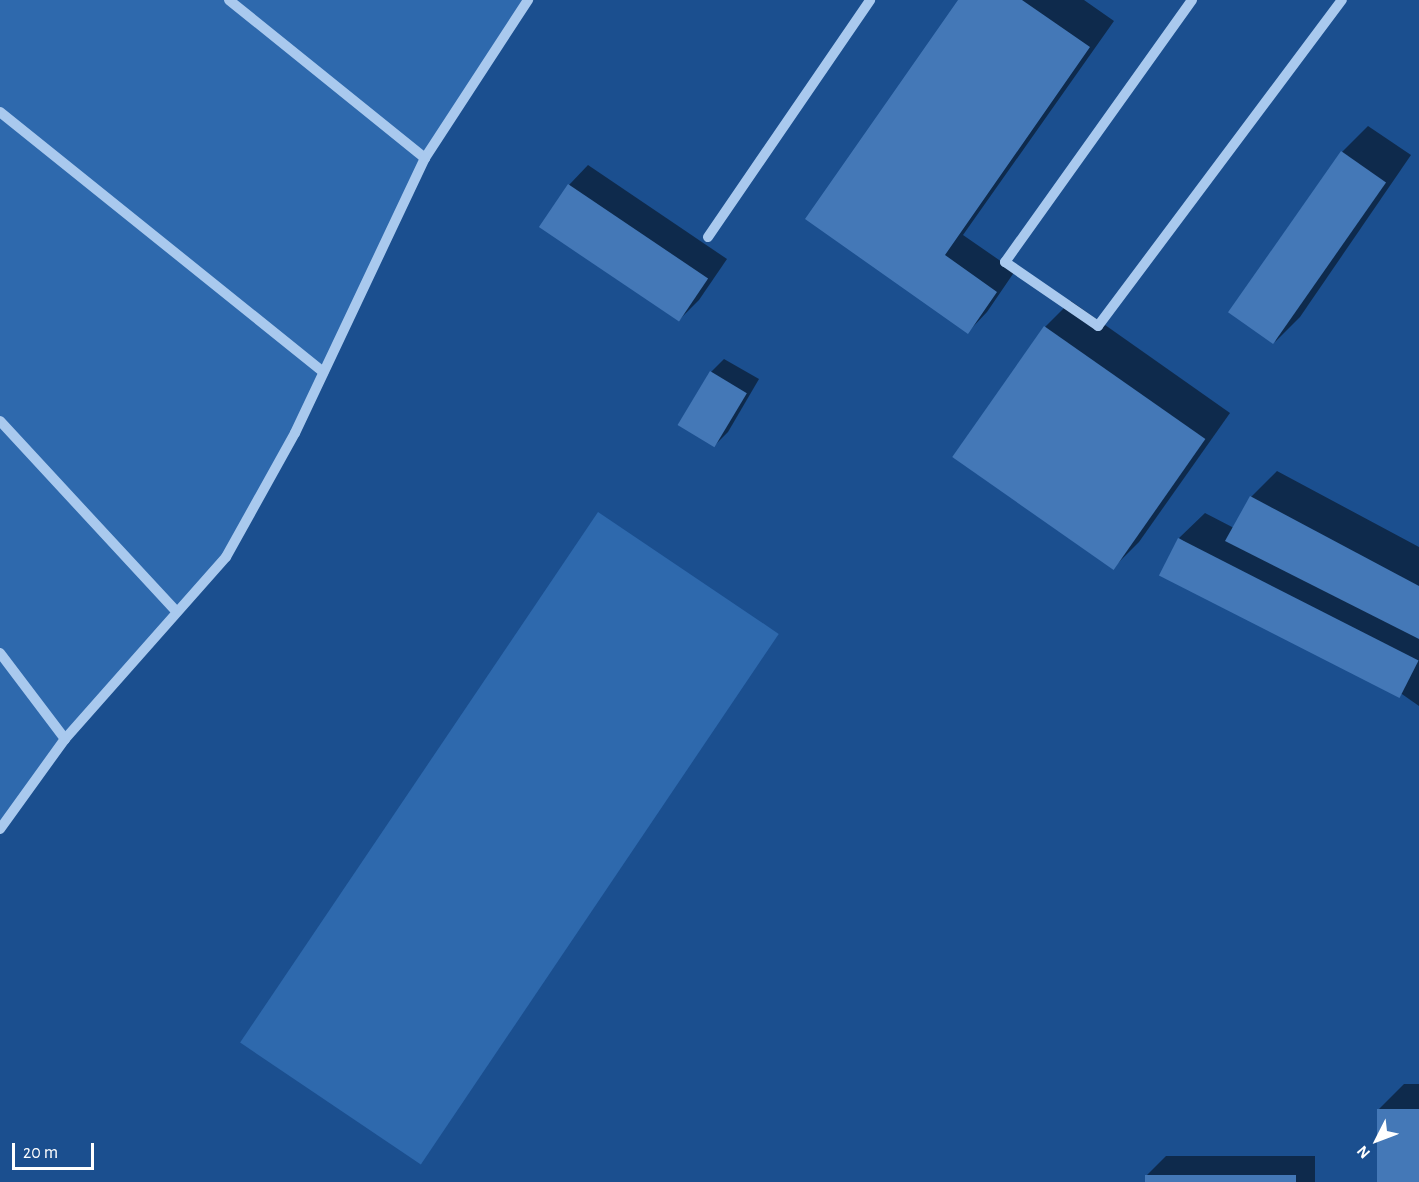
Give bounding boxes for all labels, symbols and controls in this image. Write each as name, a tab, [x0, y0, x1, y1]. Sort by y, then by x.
north arrow	[1347, 1110, 1407, 1170]
scale bar	[15, 1131, 98, 1169]
text: N	[1354, 1143, 1373, 1162]
text: 20 m	[23, 1144, 58, 1162]

